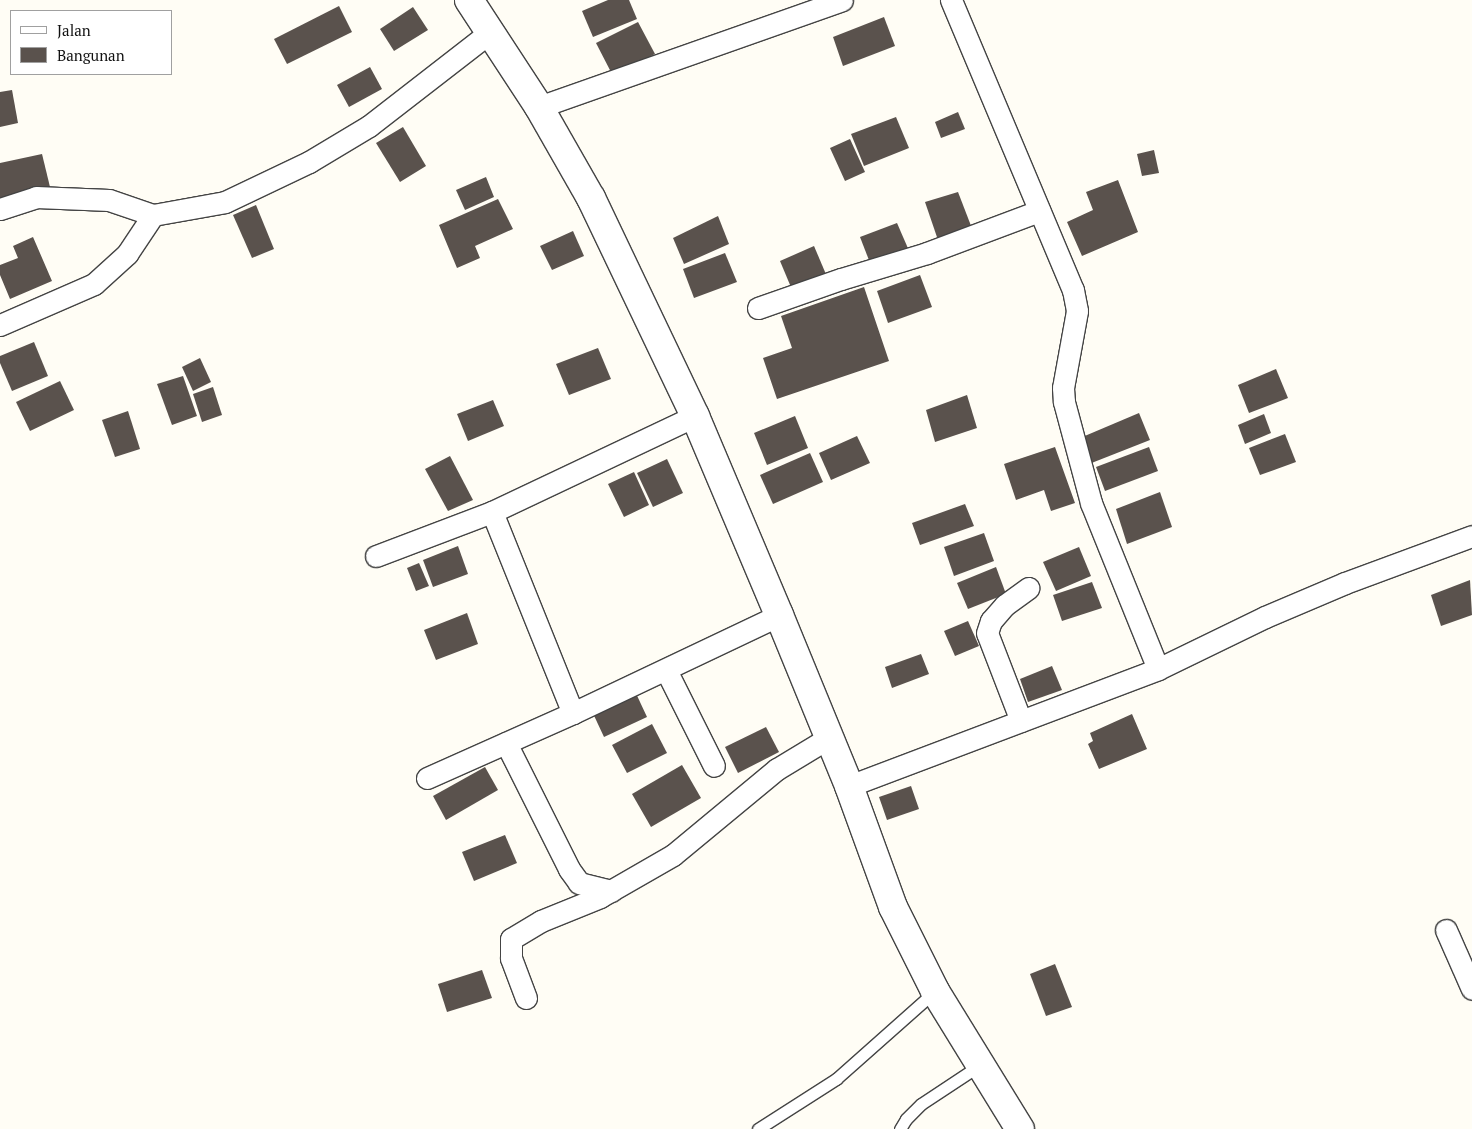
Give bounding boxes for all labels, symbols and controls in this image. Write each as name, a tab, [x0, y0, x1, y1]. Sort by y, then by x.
legend	[10, 10, 172, 75]
text: Jalan	[57, 20, 91, 40]
text: Bangunan	[57, 45, 125, 65]

